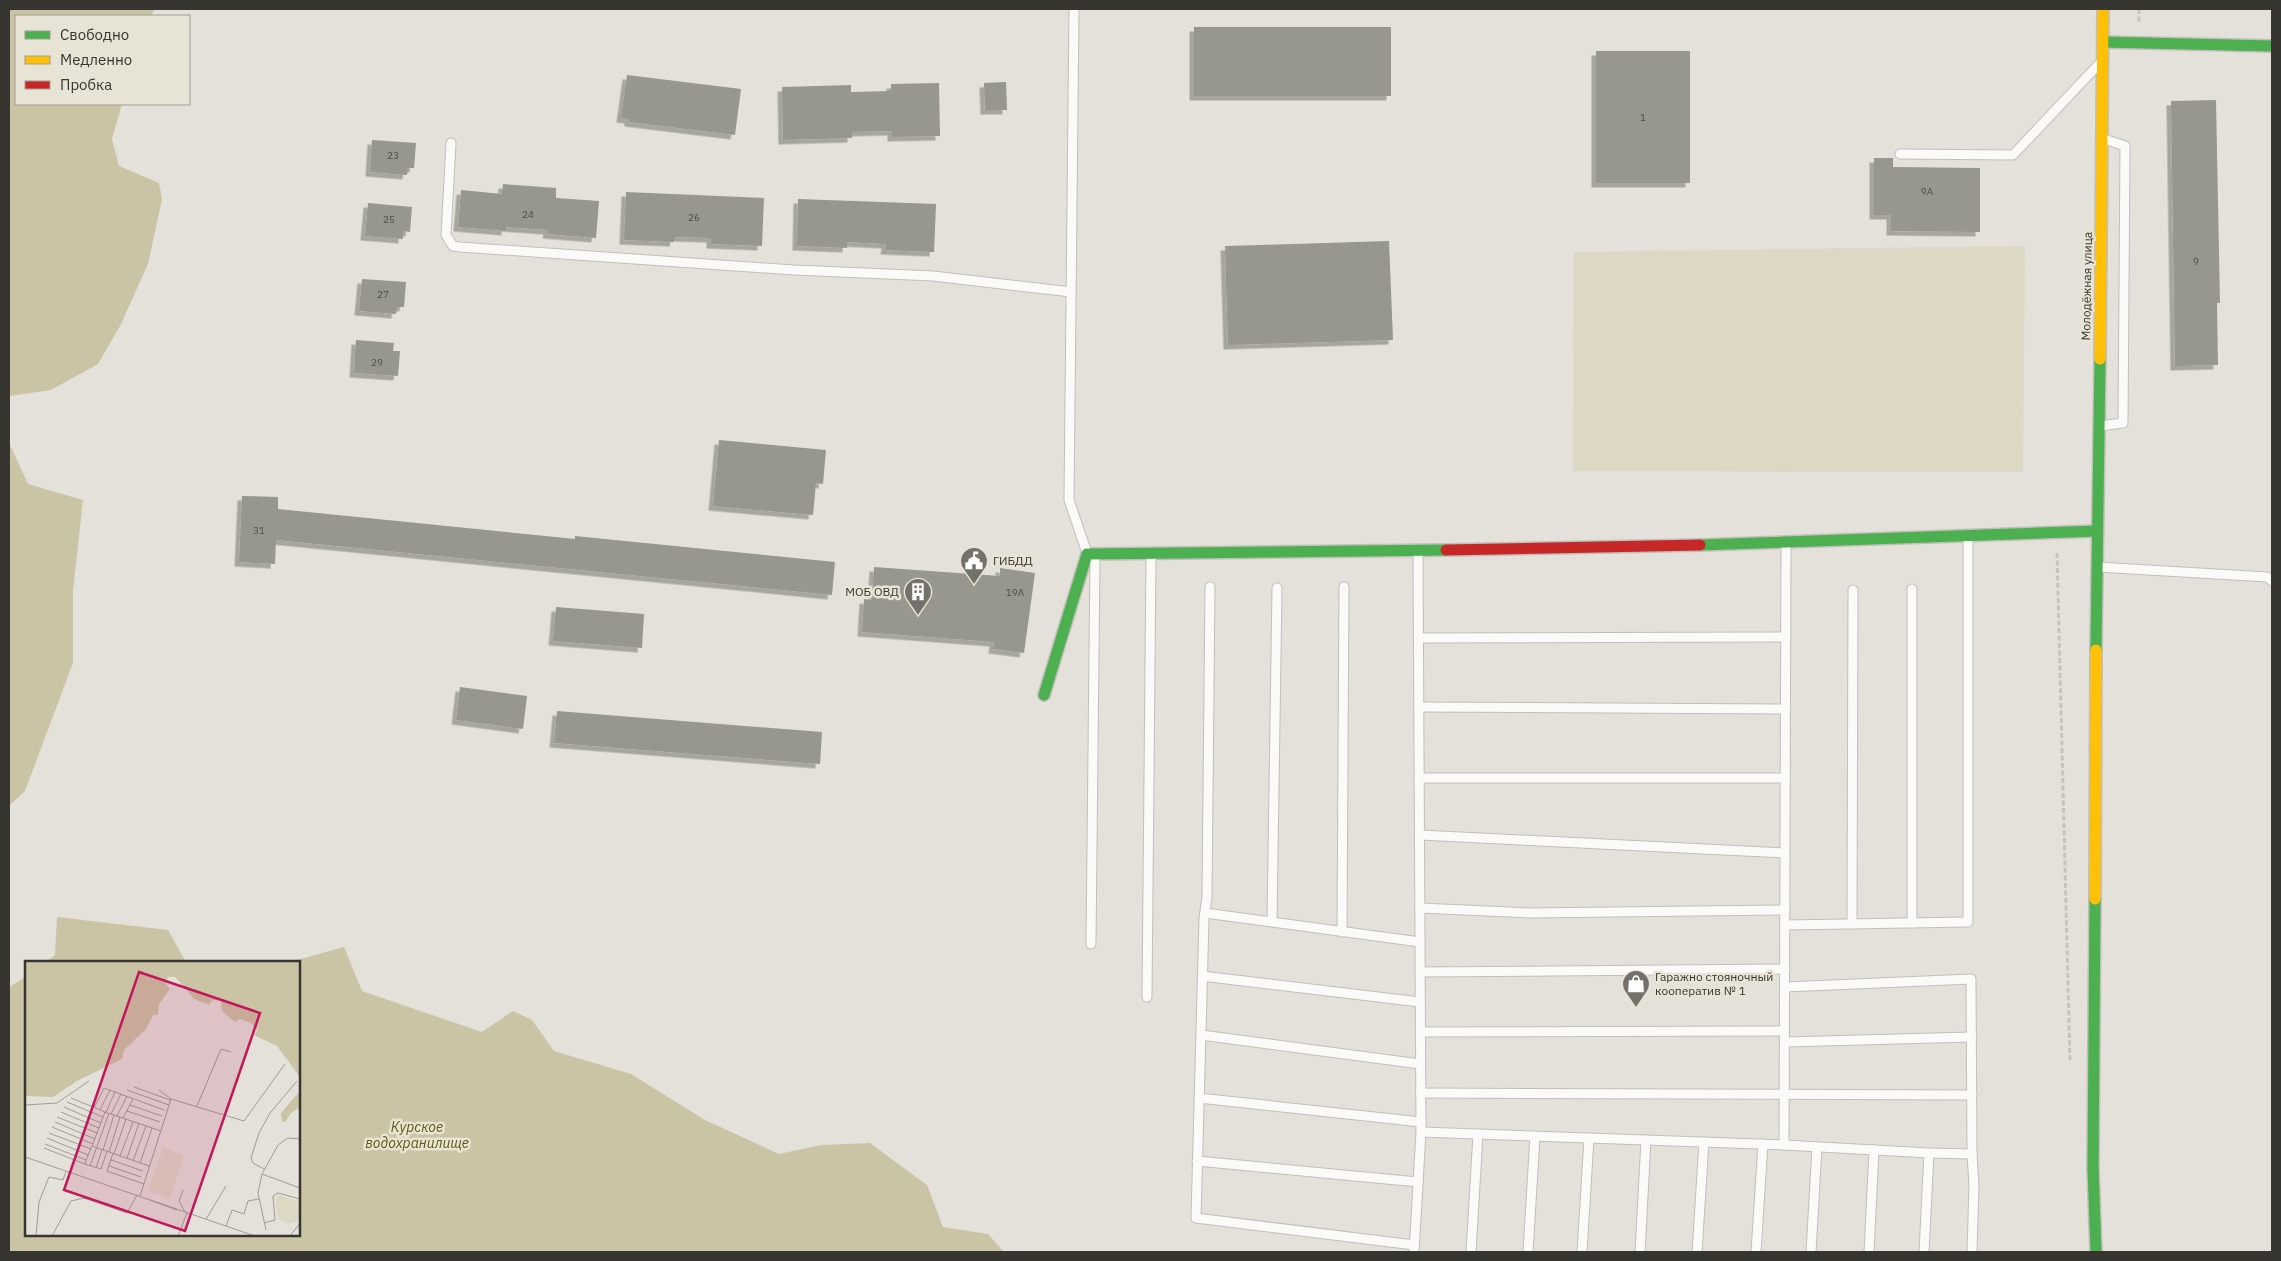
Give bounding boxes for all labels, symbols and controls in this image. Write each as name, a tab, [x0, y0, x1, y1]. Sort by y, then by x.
legend	[15, 15, 190, 105]
text: Свободно	[60, 25, 129, 44]
text: Медленно	[60, 50, 132, 69]
text: Пробка	[60, 75, 112, 94]
house number: 1	[1640, 111, 1646, 124]
house number: 23	[387, 149, 399, 162]
house number: 9А	[1921, 185, 1934, 198]
house number: 24	[522, 208, 534, 221]
house number: 26	[688, 211, 700, 224]
house number: 25	[383, 213, 395, 226]
street label: Молодёжная улица	[2078, 231, 2095, 340]
house number: 9	[2193, 255, 2199, 268]
house number: 27	[377, 288, 389, 301]
house number: 29	[371, 356, 383, 369]
house number: 31	[253, 524, 265, 537]
public building icon: ГИБДД	[959, 546, 989, 585]
place label: ГИБДД	[993, 553, 1033, 568]
building icon: МОБ ОВД	[903, 577, 933, 616]
place label: МОБ ОВД	[845, 584, 899, 599]
house number: 19А	[1006, 586, 1025, 599]
inset map	[25, 961, 300, 1236]
shop icon: Гаражно стояночный кооператив № 1	[1621, 969, 1651, 1008]
place label: Гаражно стояночный кооператив № 1	[1655, 969, 1773, 998]
water label: Курское водохранилище	[365, 1118, 469, 1152]

